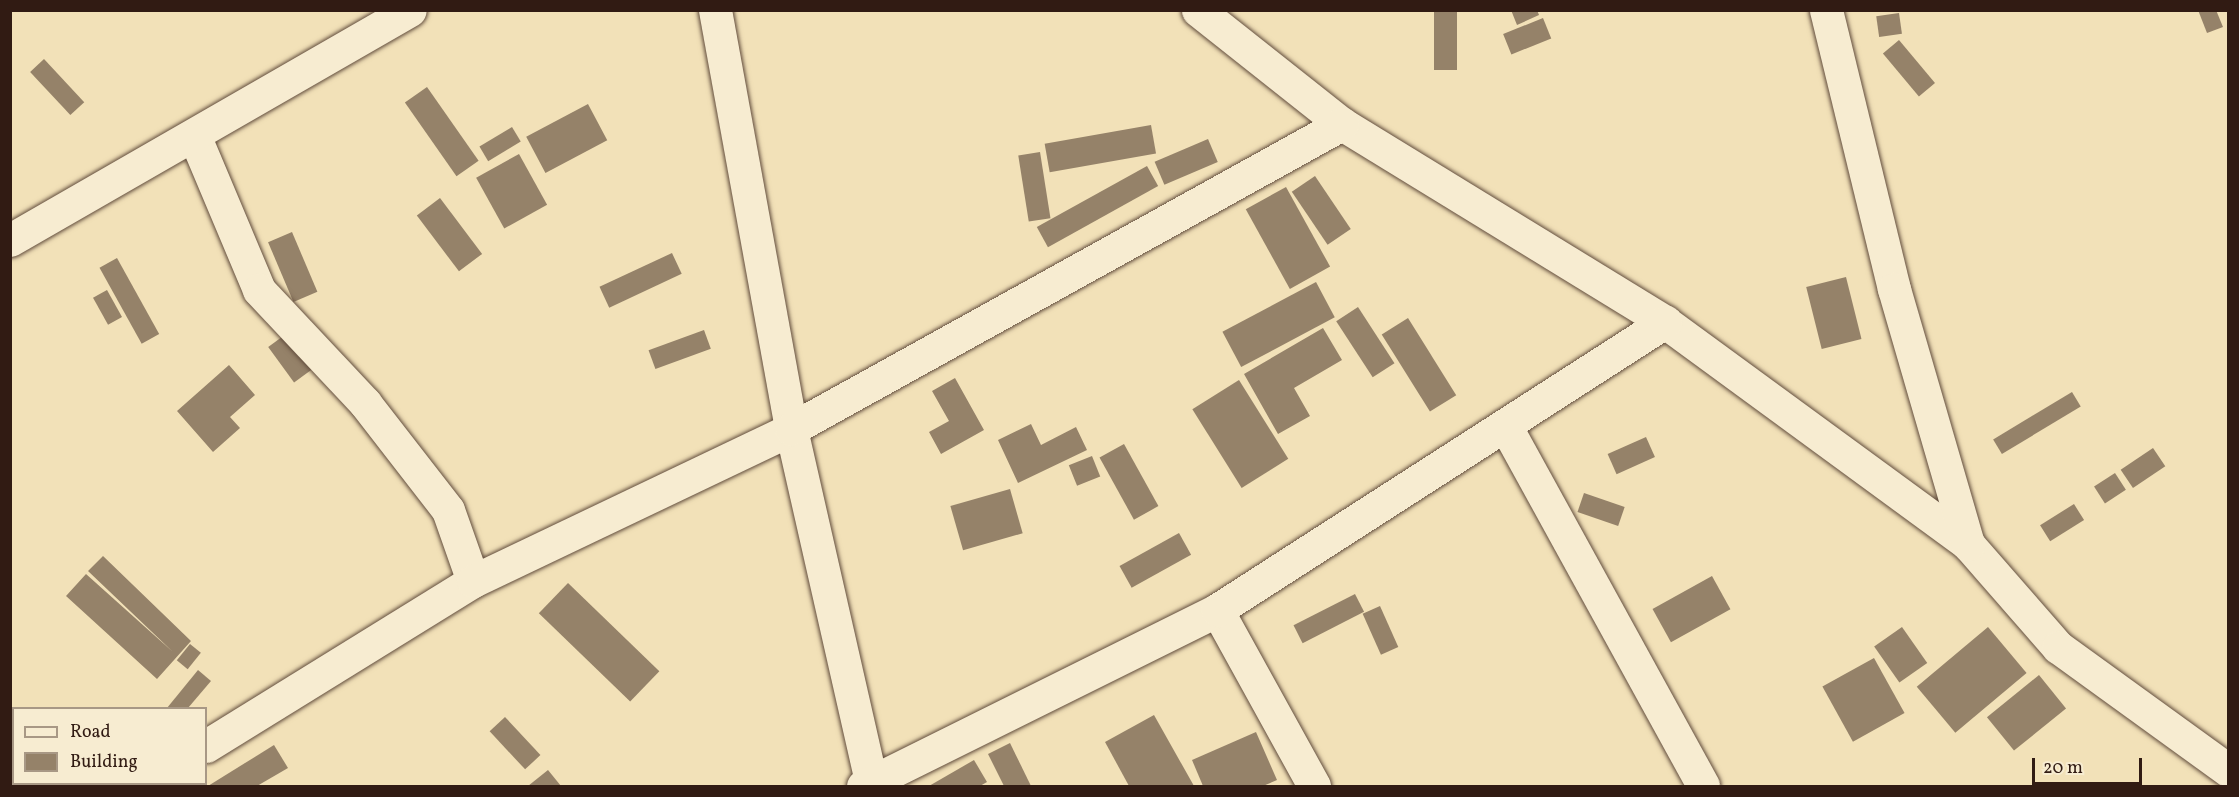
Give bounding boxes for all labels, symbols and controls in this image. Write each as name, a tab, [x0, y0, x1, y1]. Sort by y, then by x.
legend	[12, 707, 207, 785]
text: Road	[70, 720, 111, 745]
scale bar	[2035, 746, 2144, 784]
text: Building	[70, 750, 138, 775]
text: 20 m	[2043, 756, 2083, 781]

